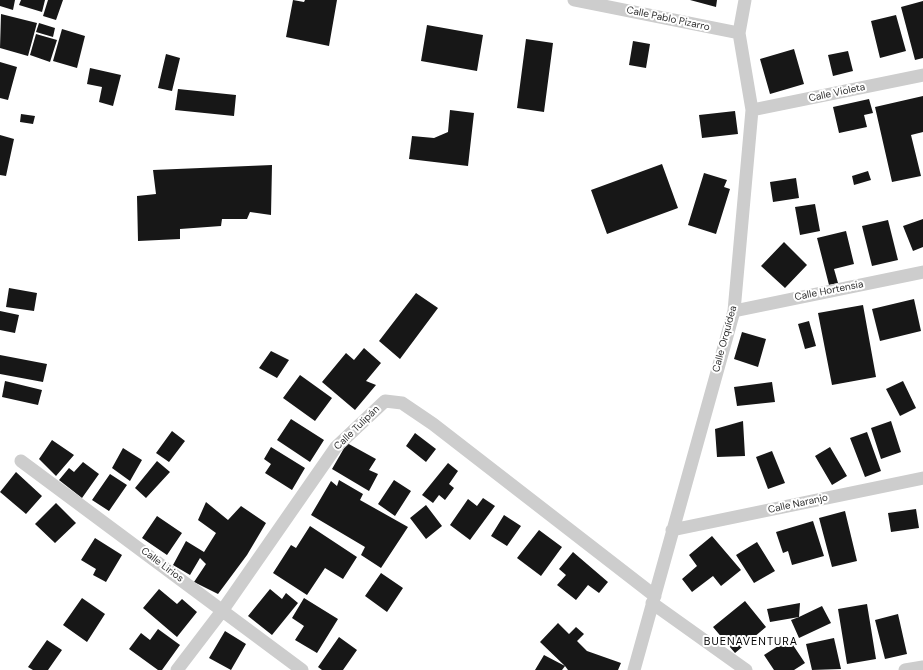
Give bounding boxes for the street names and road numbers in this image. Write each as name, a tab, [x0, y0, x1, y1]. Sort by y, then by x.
street label: Calle Pablo Pizarro	[625, 4, 711, 34]
street label: Calle Violeta	[808, 81, 866, 105]
street label: Calle Hortensia	[794, 278, 864, 304]
street label: Calle Orquídea	[710, 304, 740, 374]
street label: Calle Tulipán	[332, 403, 382, 453]
street label: Calle Naranjo	[767, 492, 829, 516]
street label: Calle Lirios	[138, 545, 186, 585]

